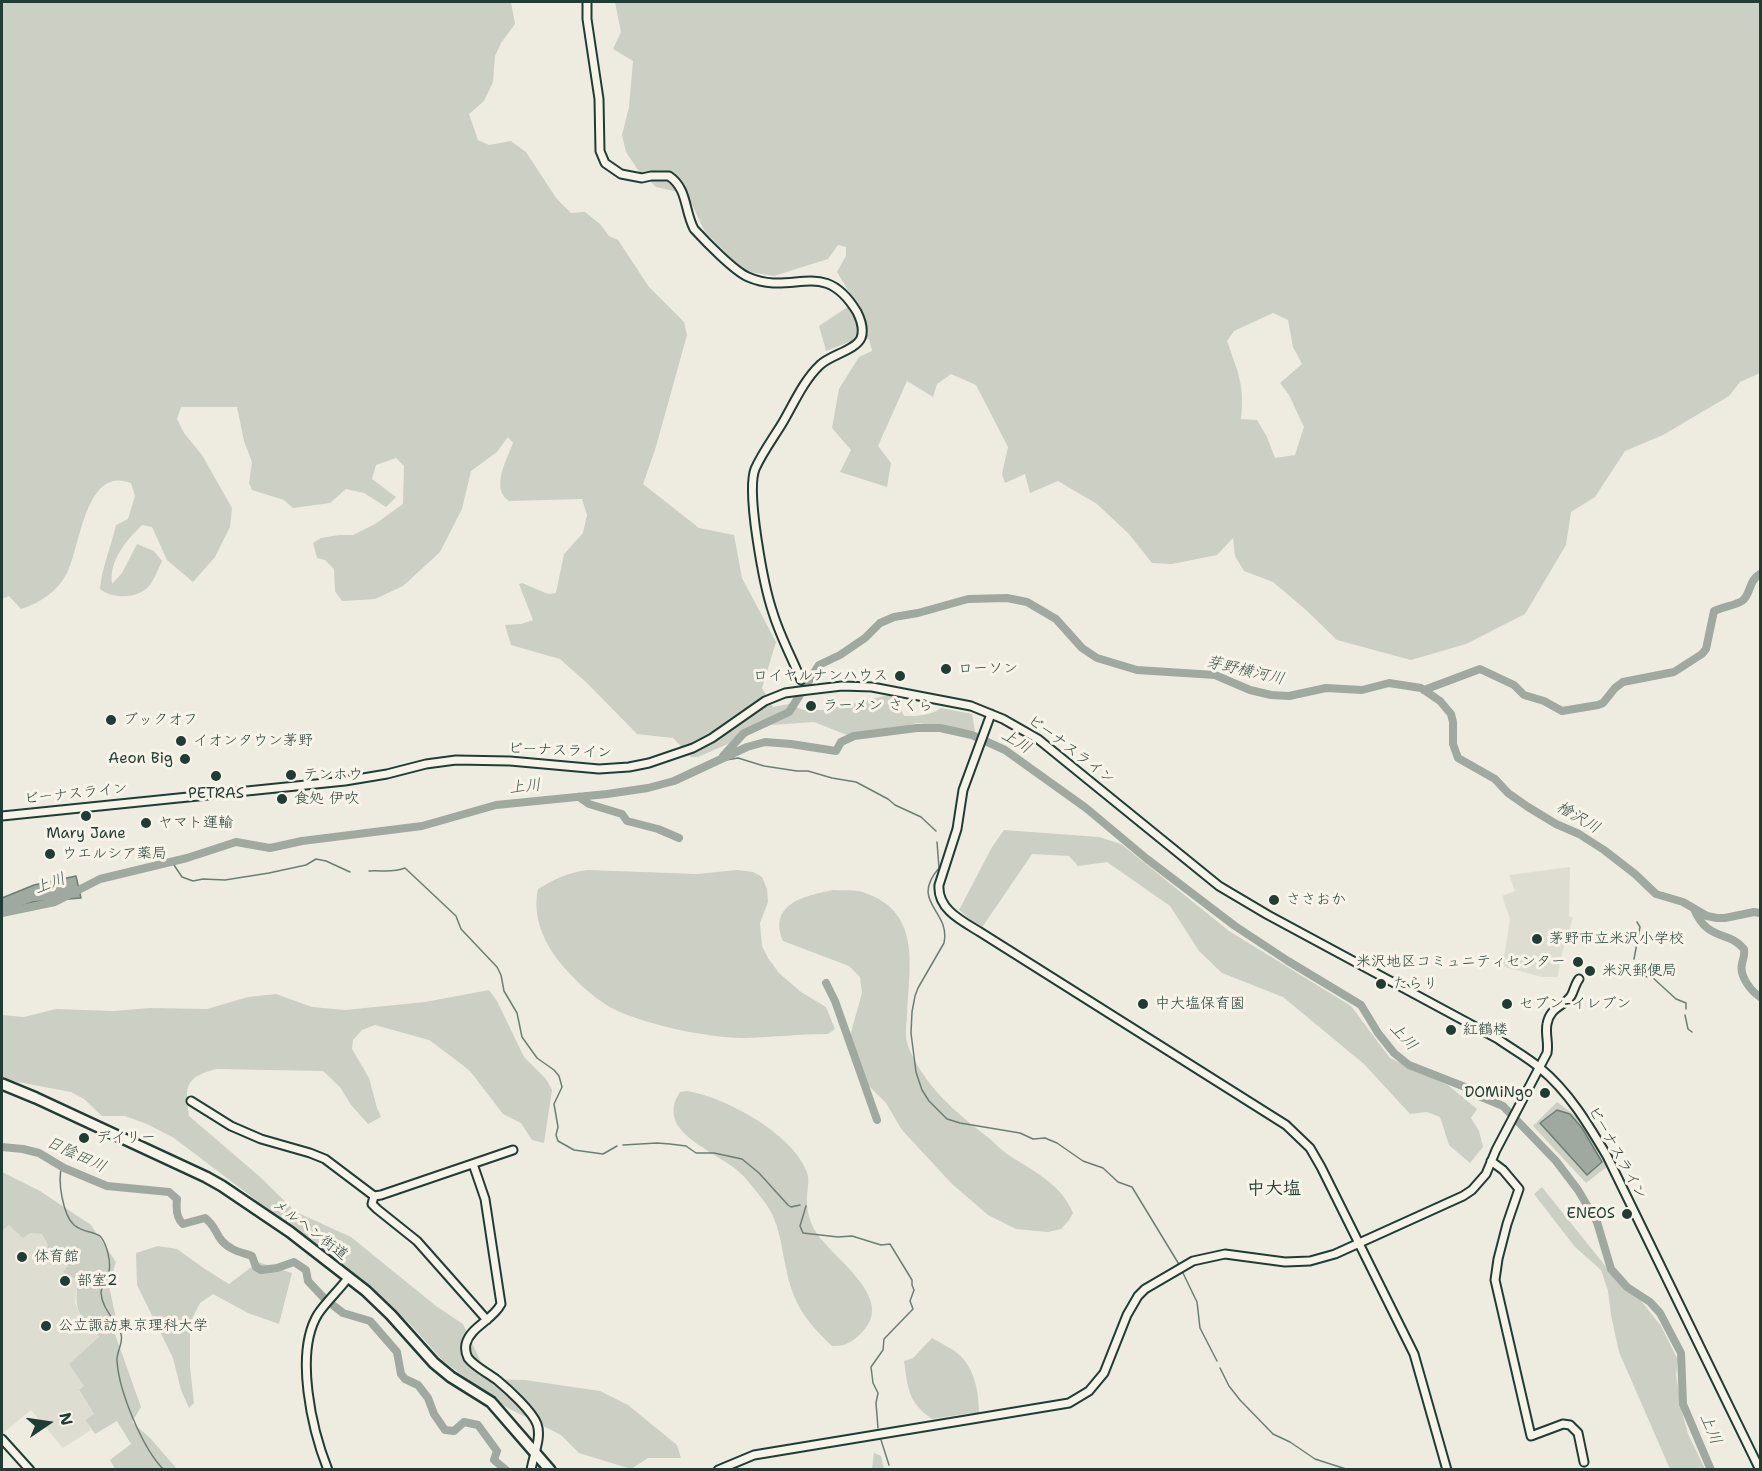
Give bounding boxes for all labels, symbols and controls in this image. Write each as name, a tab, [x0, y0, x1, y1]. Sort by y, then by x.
water label: 芽野横河川	[1204, 653, 1286, 689]
place label: ローソン	[958, 660, 1018, 678]
marker: ローソン	[939, 662, 953, 676]
place label: ロイヤルナンハウス	[753, 667, 888, 685]
marker: ロイヤルナンハウス	[893, 669, 907, 683]
place label: ラーメン さくら	[823, 697, 933, 715]
marker: ラーメン さくら	[804, 699, 818, 713]
place label: ブックオフ	[123, 711, 198, 729]
street label: ビーナスライン	[1024, 711, 1118, 789]
marker: ブックオフ	[104, 713, 118, 727]
water label: 上川	[997, 726, 1035, 758]
place label: イオンタウン茅野	[193, 732, 313, 750]
marker: イオンタウン茅野	[174, 734, 188, 748]
street label: ビーナスライン	[507, 739, 613, 763]
place label: Aeon Big	[108, 750, 173, 768]
marker: Aeon Big	[178, 752, 192, 766]
place label: テンホウ	[303, 766, 363, 784]
marker: テンホウ	[284, 768, 298, 782]
marker: PETRAS	[209, 769, 223, 783]
water label: 上川	[508, 776, 542, 798]
street label: ビーナスライン	[23, 780, 129, 808]
place label: PETRAS	[188, 785, 244, 803]
place label: 食処 伊吹	[294, 790, 359, 808]
marker: 食処 伊吹	[275, 792, 289, 806]
water label: 檜沢川	[1552, 798, 1604, 838]
marker: Mary Jane	[79, 809, 93, 823]
place label: ヤマト運輸	[158, 814, 233, 832]
marker: ヤマト運輸	[139, 816, 153, 830]
place label: Mary Jane	[46, 825, 126, 843]
place label: ウエルシア薬局	[62, 845, 167, 863]
marker: ウエルシア薬局	[43, 847, 57, 861]
water label: 上川	[32, 870, 68, 898]
place label: ささおか	[1286, 891, 1346, 909]
marker: ささおか	[1267, 893, 1281, 907]
place label: 茅野市立米沢小学校	[1549, 930, 1684, 948]
marker: 茅野市立米沢小学校	[1530, 932, 1544, 946]
place label: 米沢地区コミュニティセンター	[1356, 953, 1566, 971]
marker: 米沢地区コミュニティセンター	[1571, 955, 1585, 969]
place label: 米沢郵便局	[1602, 962, 1677, 980]
marker: 米沢郵便局	[1583, 964, 1597, 978]
place label: たらり	[1393, 975, 1438, 993]
marker: たらり	[1374, 977, 1388, 991]
place label: 中大塩保育園	[1155, 995, 1245, 1013]
place label: セブン-イレブン	[1519, 995, 1631, 1013]
marker: 中大塩保育園	[1136, 997, 1150, 1011]
marker: セブン-イレブン	[1500, 997, 1514, 1011]
water label: 上川	[1385, 1019, 1421, 1055]
place label: 紅鶴楼	[1463, 1021, 1508, 1039]
marker: 紅鶴楼	[1444, 1023, 1458, 1037]
place label: DOMiNgo	[1464, 1084, 1533, 1102]
marker: DOMiNgo	[1538, 1086, 1552, 1100]
street label: ビーナスライン	[1584, 1103, 1650, 1203]
place label: デイリー	[96, 1129, 156, 1147]
marker: デイリー	[77, 1131, 91, 1145]
water label: 日陰田川	[43, 1133, 109, 1177]
district label: 中大塩	[1247, 1178, 1301, 1200]
street label: メルヘン街道	[269, 1196, 351, 1264]
place label: ENEOS	[1567, 1205, 1615, 1223]
marker: ENEOS	[1620, 1207, 1634, 1221]
place label: 体育館	[34, 1248, 79, 1266]
marker: 体育館	[15, 1250, 29, 1264]
place label: 部室2	[77, 1272, 117, 1290]
marker: 部室2	[58, 1274, 72, 1288]
place label: 公立諏訪東京理科大学	[58, 1317, 208, 1335]
marker: 公立諏訪東京理科大学	[39, 1319, 53, 1333]
north arrow	[18, 1393, 78, 1453]
text: N	[54, 1410, 78, 1427]
water label: 上川	[1695, 1411, 1725, 1447]

